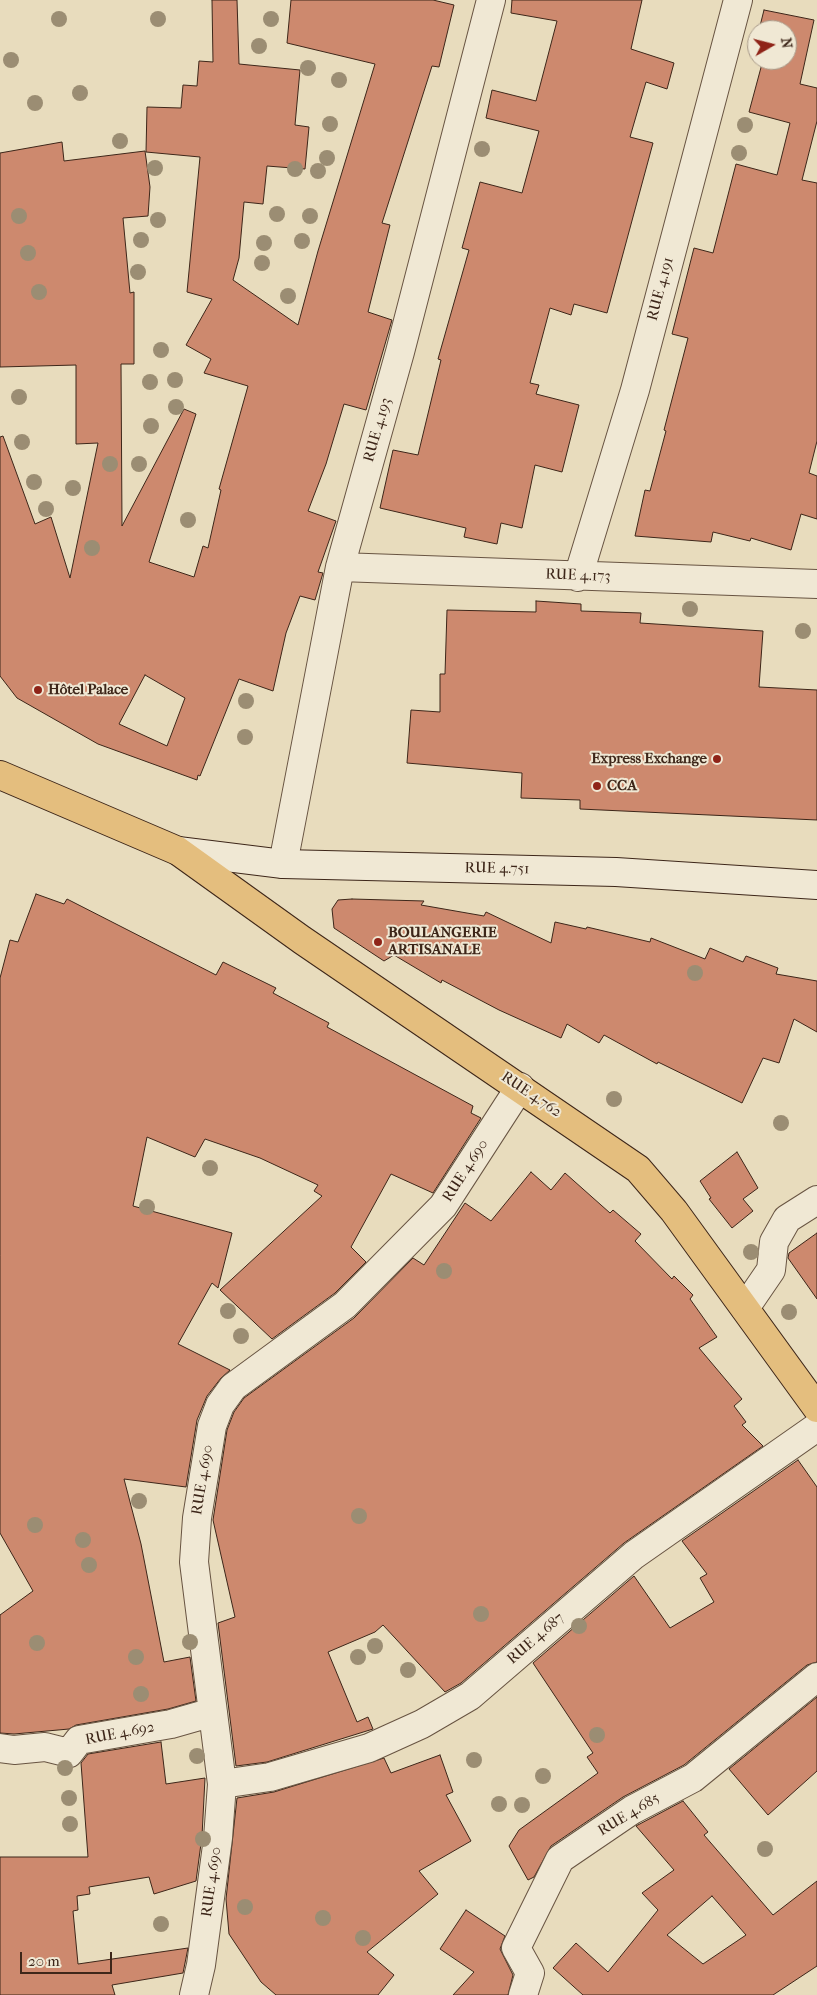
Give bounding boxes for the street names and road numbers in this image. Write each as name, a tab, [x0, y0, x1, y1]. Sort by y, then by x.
street label: RUE 4.191	[644, 255, 678, 323]
street label: RUE 4.193	[360, 396, 396, 464]
street label: RUE 4.173	[545, 566, 611, 586]
street label: RUE 4.751	[464, 859, 530, 879]
street label: RUE 4.762	[497, 1068, 565, 1122]
street label: RUE 4.690	[439, 1136, 493, 1206]
street label: RUE 4.690	[189, 1444, 217, 1516]
street label: RUE 4.687	[504, 1609, 568, 1669]
street label: RUE 4.692	[84, 1718, 156, 1750]
street label: RUE 4.685	[595, 1790, 663, 1840]
street label: RUE 4.690	[198, 1846, 226, 1918]

